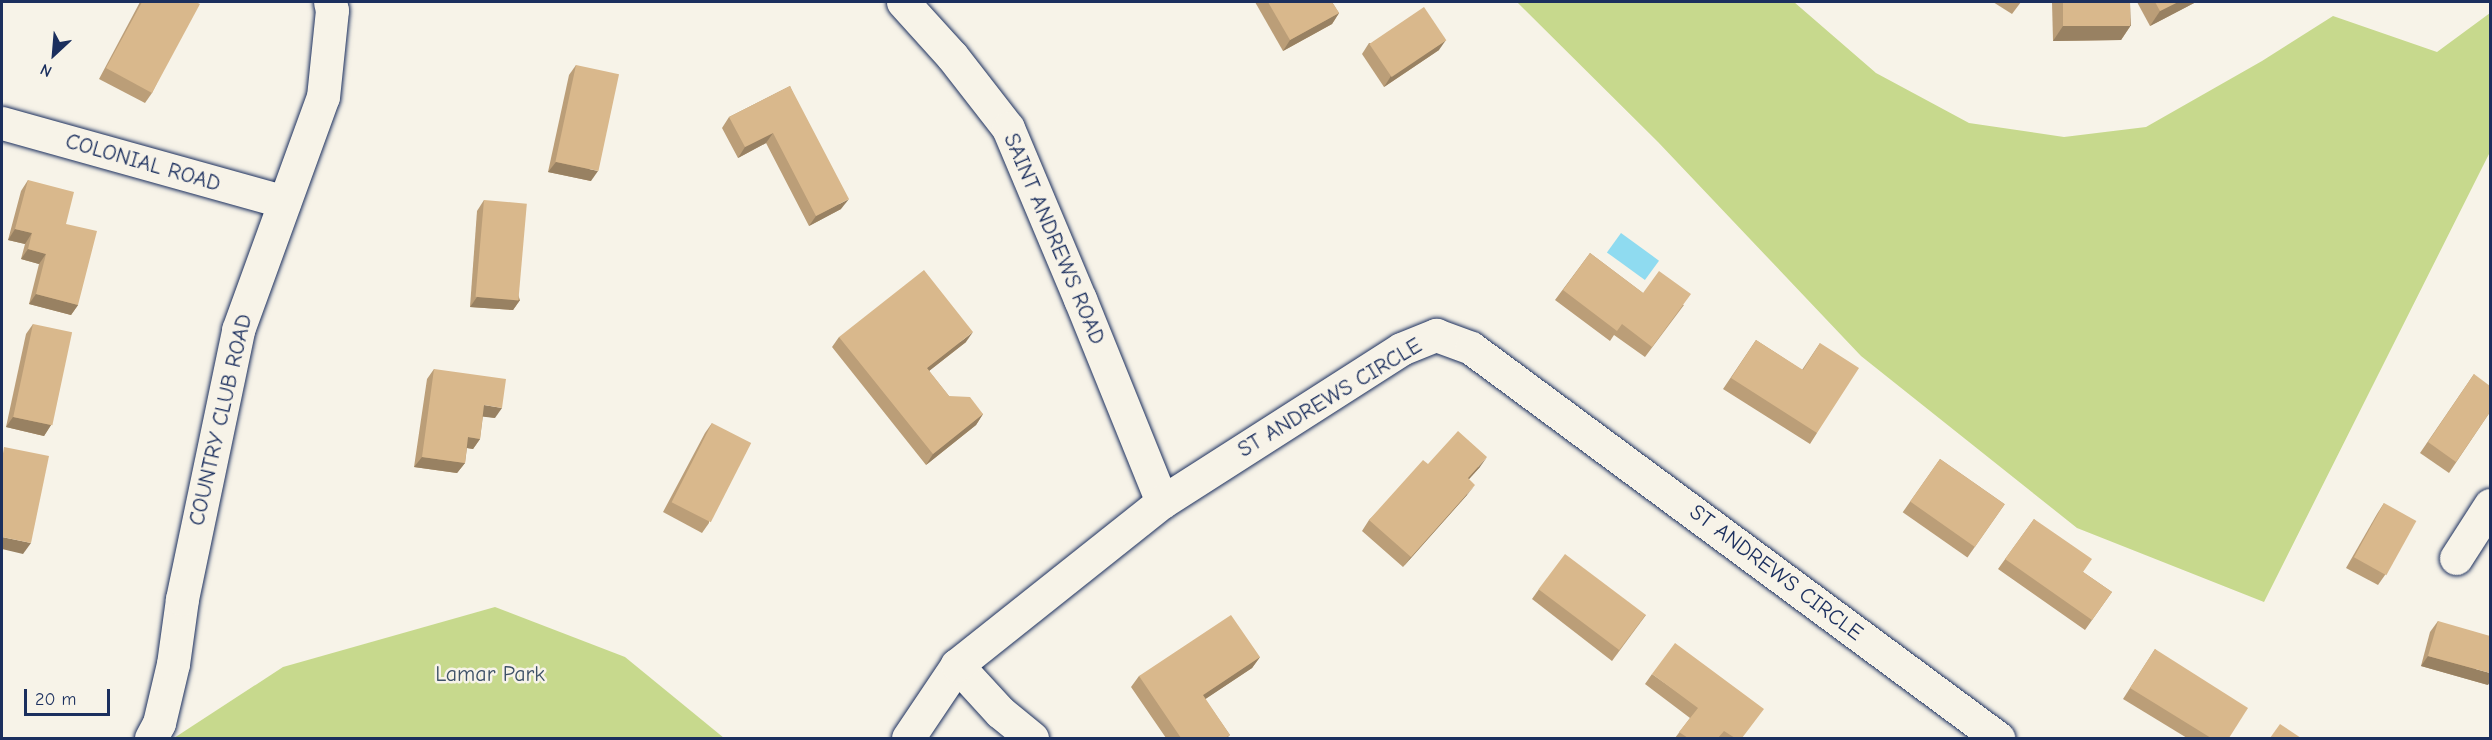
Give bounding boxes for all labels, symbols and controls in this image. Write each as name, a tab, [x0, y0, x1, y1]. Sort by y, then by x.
north arrow	[24, 24, 84, 84]
text: N	[37, 60, 55, 81]
street label: COLONIAL ROAD	[62, 128, 224, 198]
street label: SAINT ANDREWS ROAD	[998, 129, 1110, 349]
street label: COUNTRY CLUB ROAD	[184, 312, 258, 528]
street label: ST ANDREWS CIRCLE	[1233, 333, 1427, 463]
street label: ST ANDREWS CIRCLE	[1684, 499, 1868, 647]
park label: Lamar Park	[435, 662, 545, 688]
scale bar	[27, 677, 112, 715]
text: 20 m	[35, 689, 76, 710]

